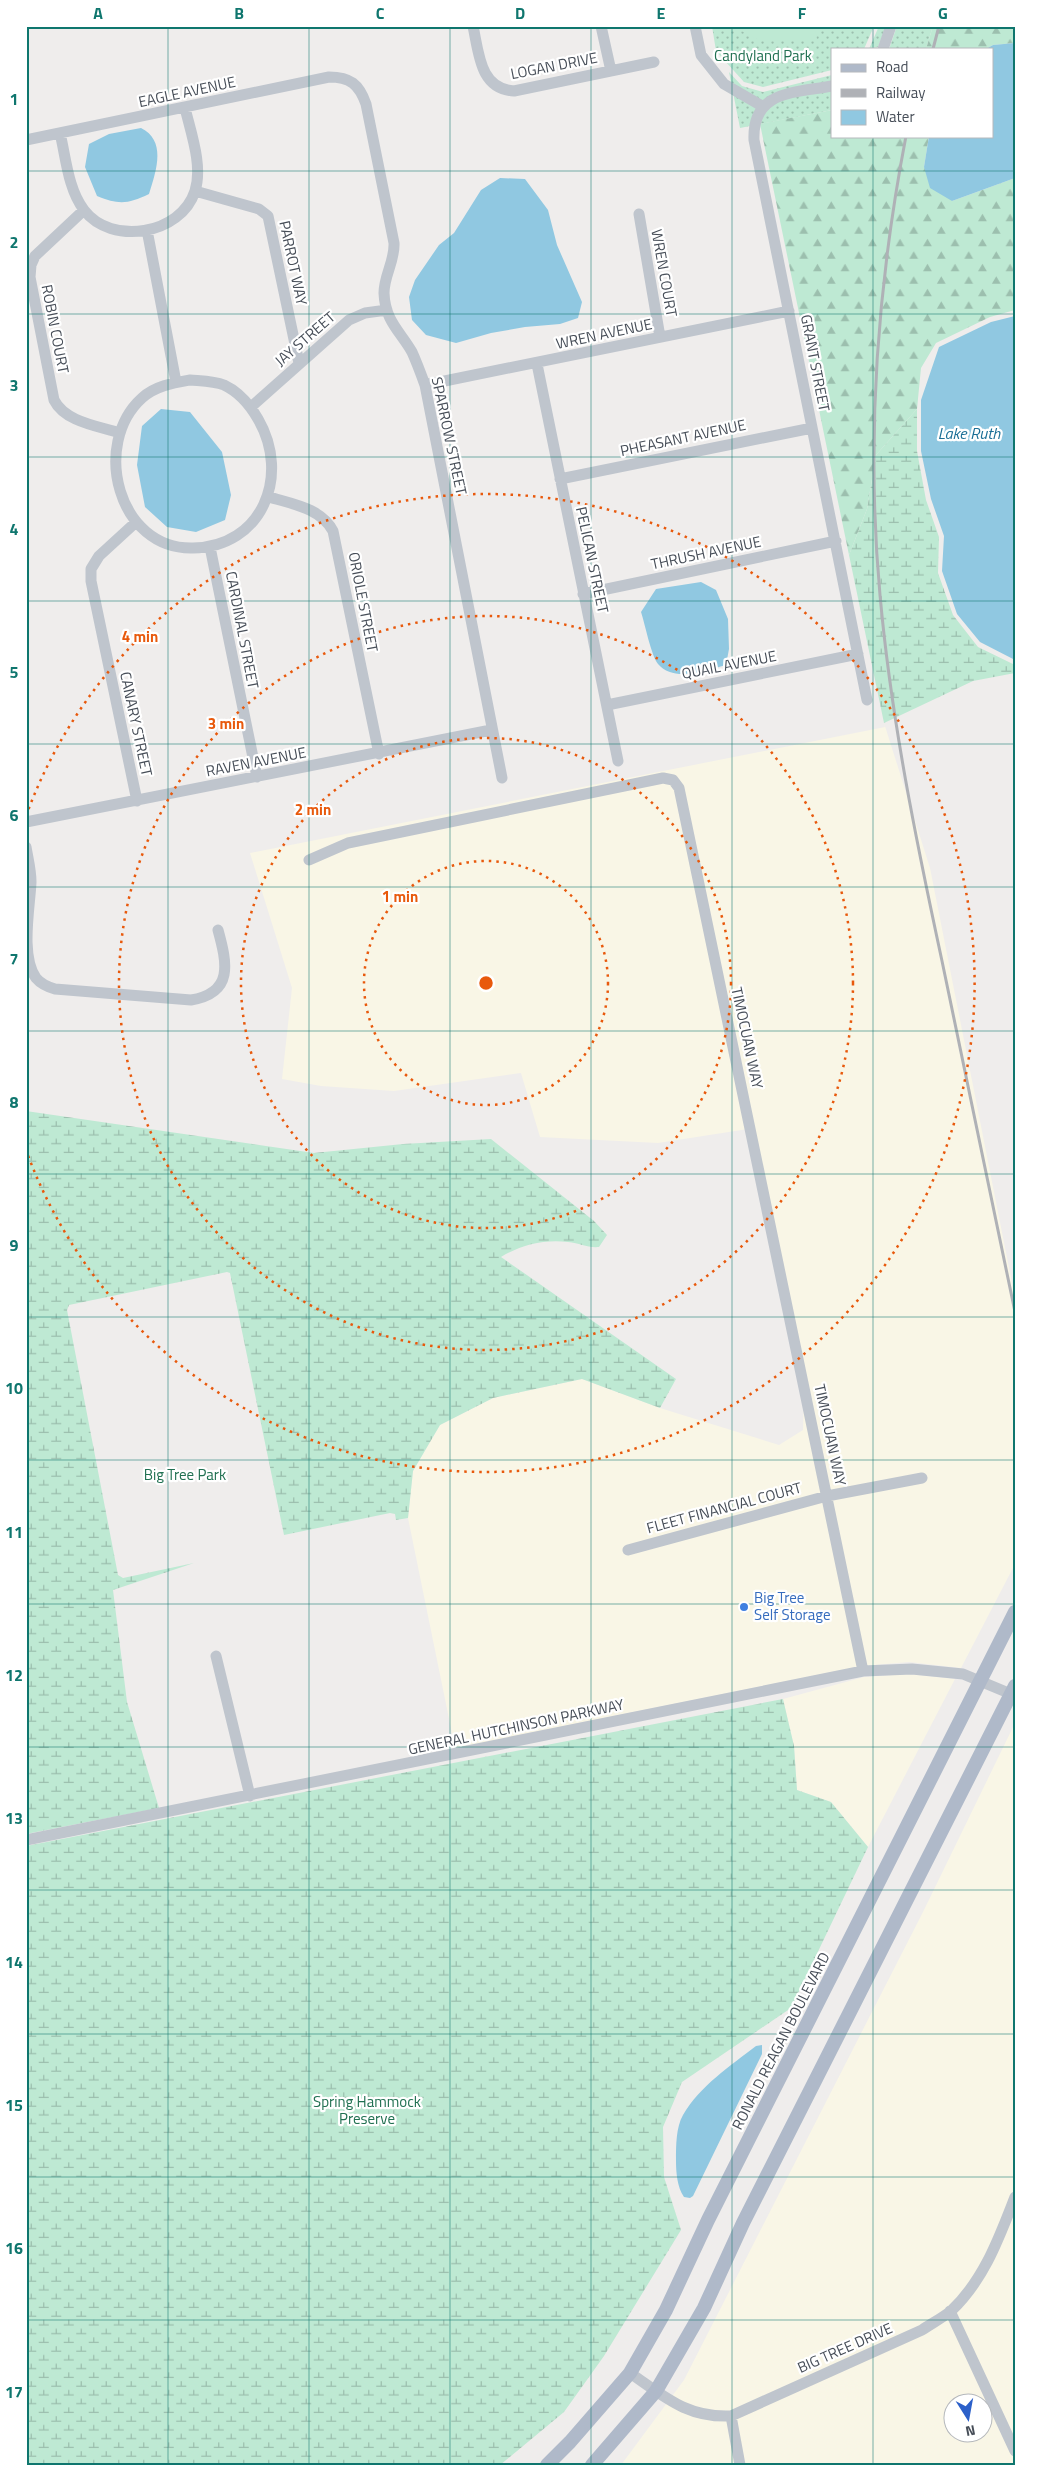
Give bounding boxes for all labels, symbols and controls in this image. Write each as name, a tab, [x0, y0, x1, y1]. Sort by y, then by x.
text: A	[93, 1, 103, 25]
text: B	[234, 1, 244, 25]
text: C	[376, 1, 385, 25]
text: D	[515, 1, 525, 25]
text: E	[657, 1, 666, 25]
text: F	[798, 1, 807, 25]
text: G	[938, 1, 948, 25]
park label: Candyland Park	[714, 44, 812, 67]
street label: LOGAN DRIVE	[508, 46, 599, 85]
legend	[831, 48, 994, 138]
text: Road	[876, 55, 908, 78]
street label: EAGLE AVENUE	[136, 70, 238, 113]
text: Railway	[876, 81, 926, 104]
text: 1	[10, 87, 18, 111]
text: Water	[876, 105, 915, 128]
street label: PARROT WAY	[273, 218, 314, 307]
street label: WREN COURT	[645, 227, 684, 319]
text: 2	[10, 230, 18, 254]
street label: ROBIN COURT	[36, 283, 75, 375]
street label: JAY STREET	[269, 306, 340, 371]
street label: WREN AVENUE	[554, 312, 654, 355]
street label: GRANT STREET	[795, 312, 836, 413]
text: 3	[10, 373, 18, 397]
street label: SPARROW STREET	[426, 375, 473, 497]
street label: PHEASANT AVENUE	[618, 413, 748, 462]
water label: Lake Ruth	[938, 421, 1001, 445]
street label: PELICAN STREET	[570, 505, 615, 615]
text: 4	[10, 517, 19, 541]
street label: THRUSH AVENUE	[649, 530, 763, 575]
street label: ORIOLE STREET	[343, 550, 384, 654]
street label: CARDINAL STREET	[220, 569, 265, 691]
text: 4 min	[122, 625, 158, 648]
street label: QUAIL AVENUE	[679, 644, 778, 685]
text: 5	[10, 660, 19, 684]
street label: CANARY STREET	[114, 670, 159, 778]
text: 3 min	[208, 712, 244, 735]
street label: RAVEN AVENUE	[204, 741, 308, 783]
text: 2 min	[295, 798, 331, 821]
text: 6	[10, 803, 19, 827]
text: 1 min	[382, 885, 418, 908]
text: 7	[10, 947, 18, 971]
centre of rings	[477, 974, 495, 992]
street label: TIMOCUAN WAY	[725, 985, 769, 1091]
text: 8	[10, 1090, 19, 1114]
text: 9	[10, 1233, 19, 1257]
text: 10	[5, 1376, 23, 1400]
street label: TIMOCUAN WAY	[808, 1382, 852, 1488]
park label: Big Tree Park	[144, 1463, 226, 1486]
street label: FLEET FINANCIAL COURT	[644, 1476, 804, 1539]
text: 11	[5, 1520, 23, 1544]
place label: Big Tree Self Storage	[754, 1586, 831, 1626]
marker: Big Tree Self Storage	[738, 1601, 750, 1613]
text: 12	[5, 1663, 23, 1687]
street label: GENERAL HUTCHINSON PARKWAY	[406, 1692, 626, 1761]
text: 13	[5, 1806, 23, 1830]
street label: RONALD REAGAN BOULEVARD	[726, 1948, 835, 2134]
text: 14	[5, 1950, 23, 1974]
park label: Spring Hammock Preserve	[313, 2090, 421, 2130]
text: 15	[5, 2093, 23, 2117]
text: 16	[5, 2236, 23, 2260]
street label: BIG TREE DRIVE	[793, 2316, 896, 2379]
text: 17	[5, 2380, 23, 2404]
north arrow	[944, 2394, 994, 2444]
text: N	[964, 2420, 977, 2442]

